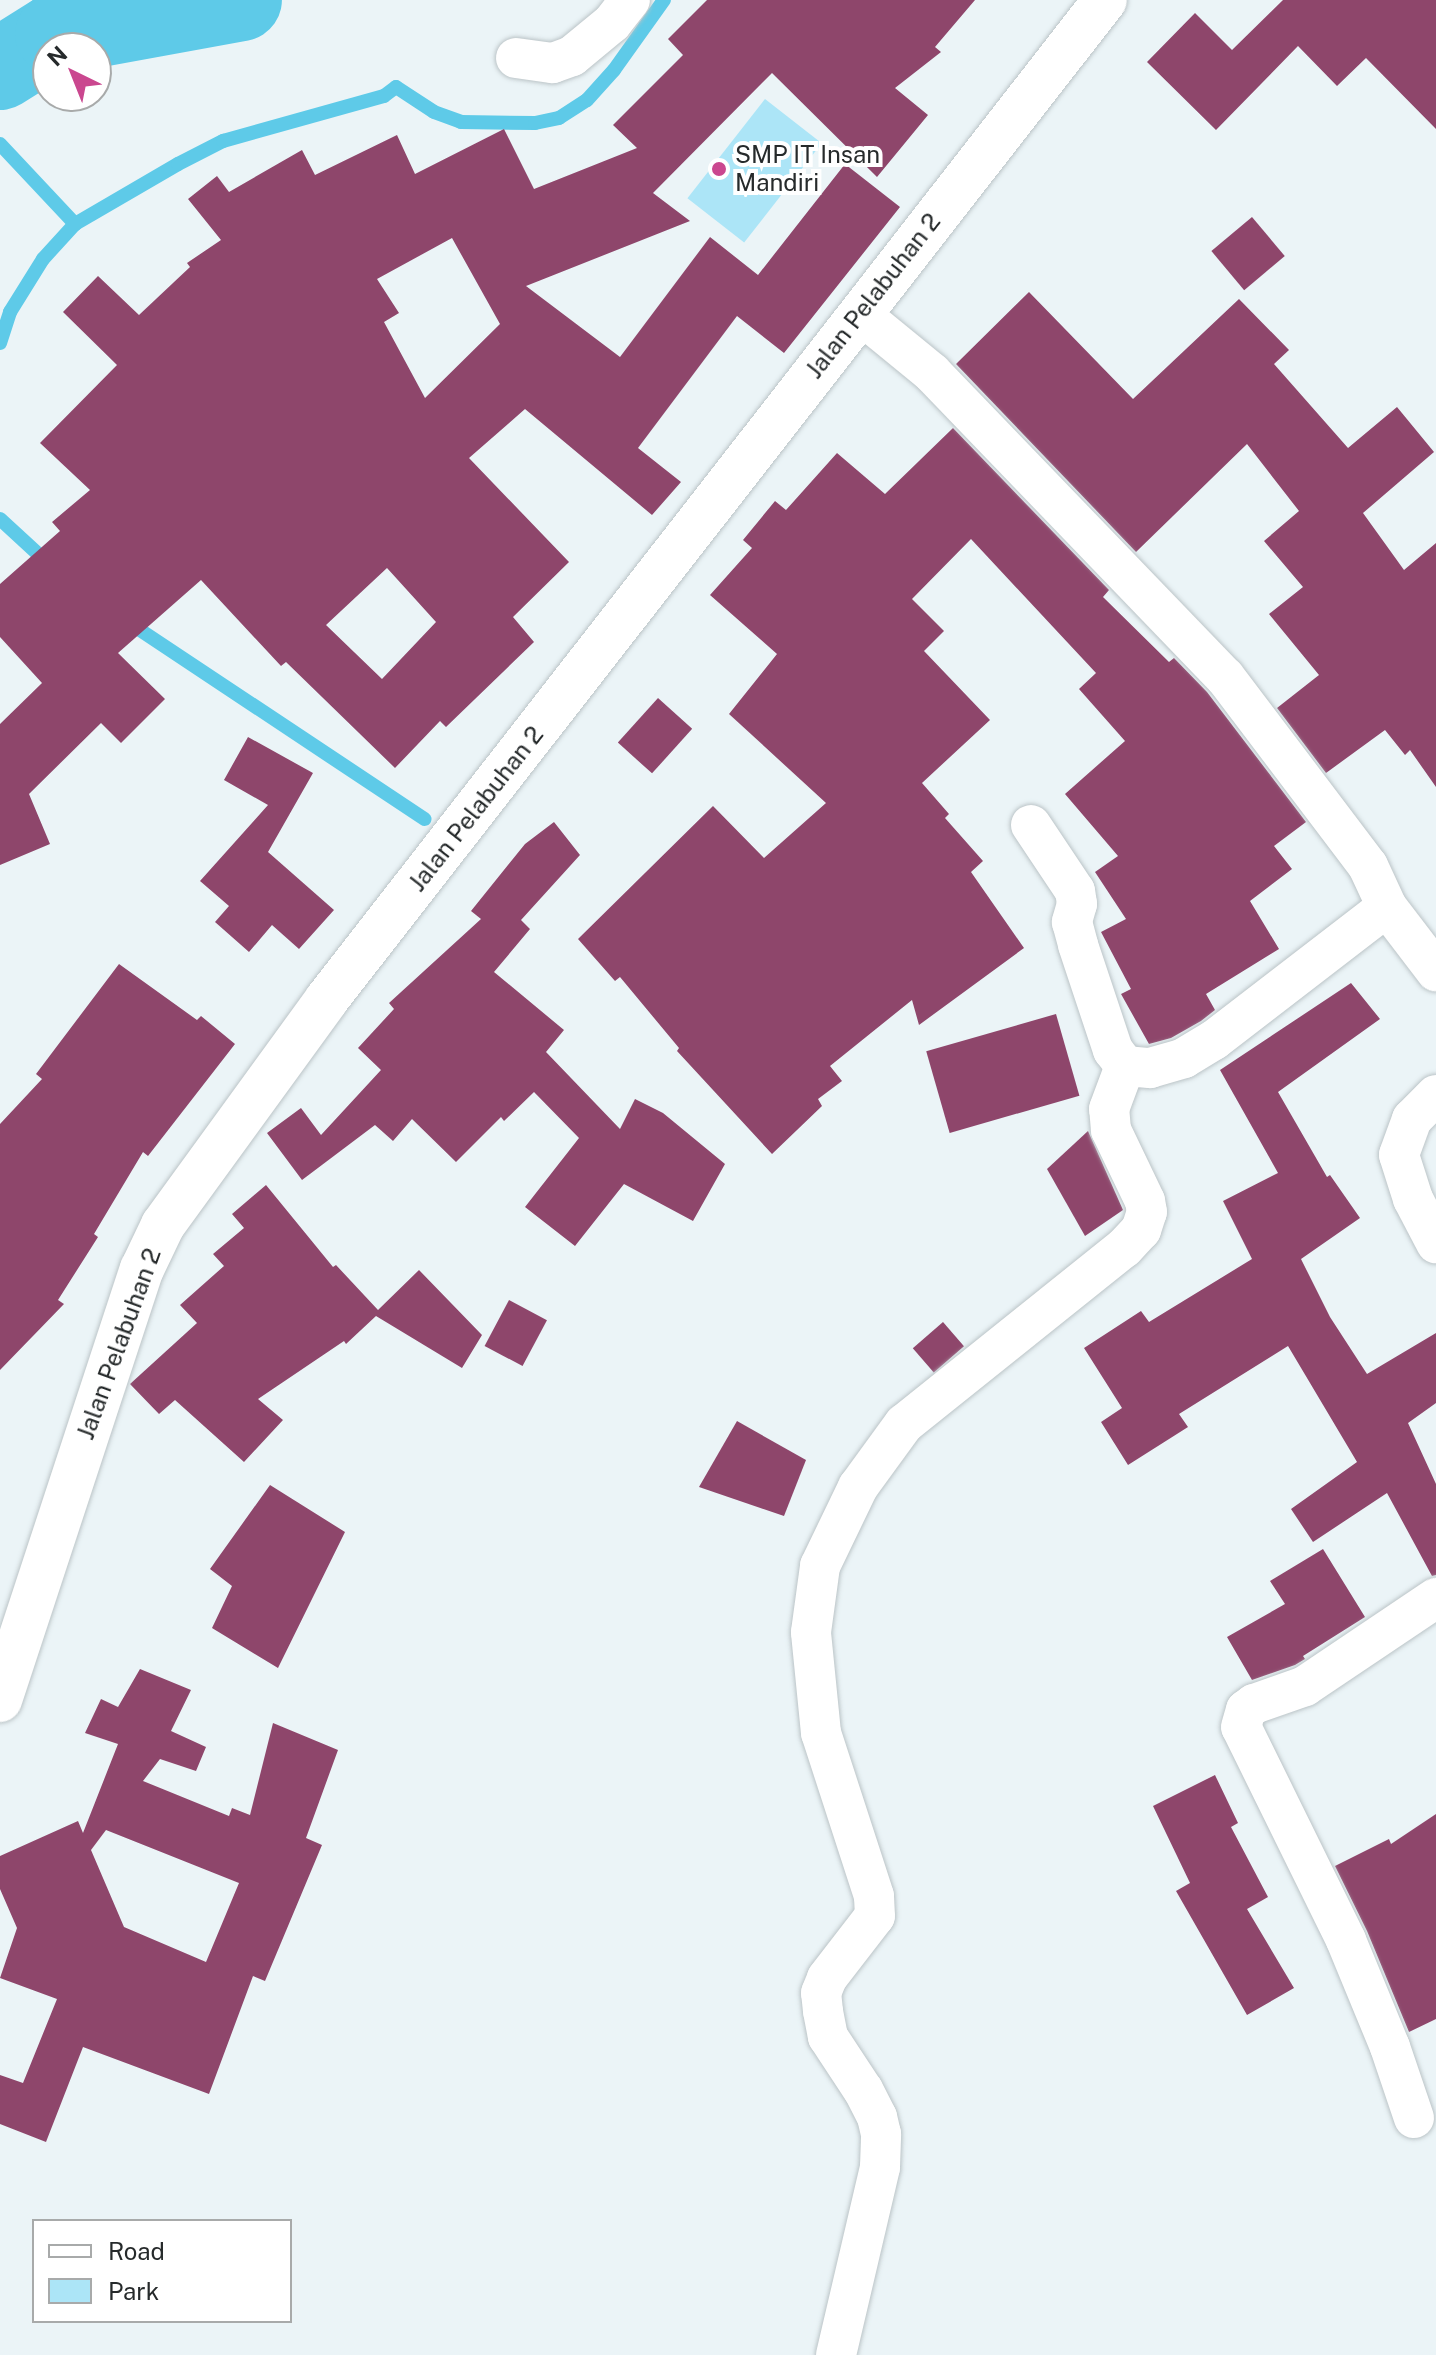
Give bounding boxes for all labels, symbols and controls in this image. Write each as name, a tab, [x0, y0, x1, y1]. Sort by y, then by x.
north arrow	[32, 32, 112, 112]
text: N	[42, 41, 72, 71]
place label: SMP IT Insan Mandiri	[735, 141, 880, 197]
marker: SMP IT Insan Mandiri	[710, 160, 728, 178]
street label: Jalan Pelabuhan 2	[800, 208, 946, 384]
street label: Jalan Pelabuhan 2	[403, 721, 549, 897]
street label: Jalan Pelabuhan 2	[71, 1245, 167, 1443]
legend	[32, 2219, 292, 2323]
text: Road	[108, 2237, 165, 2265]
text: Park	[108, 2277, 159, 2305]

